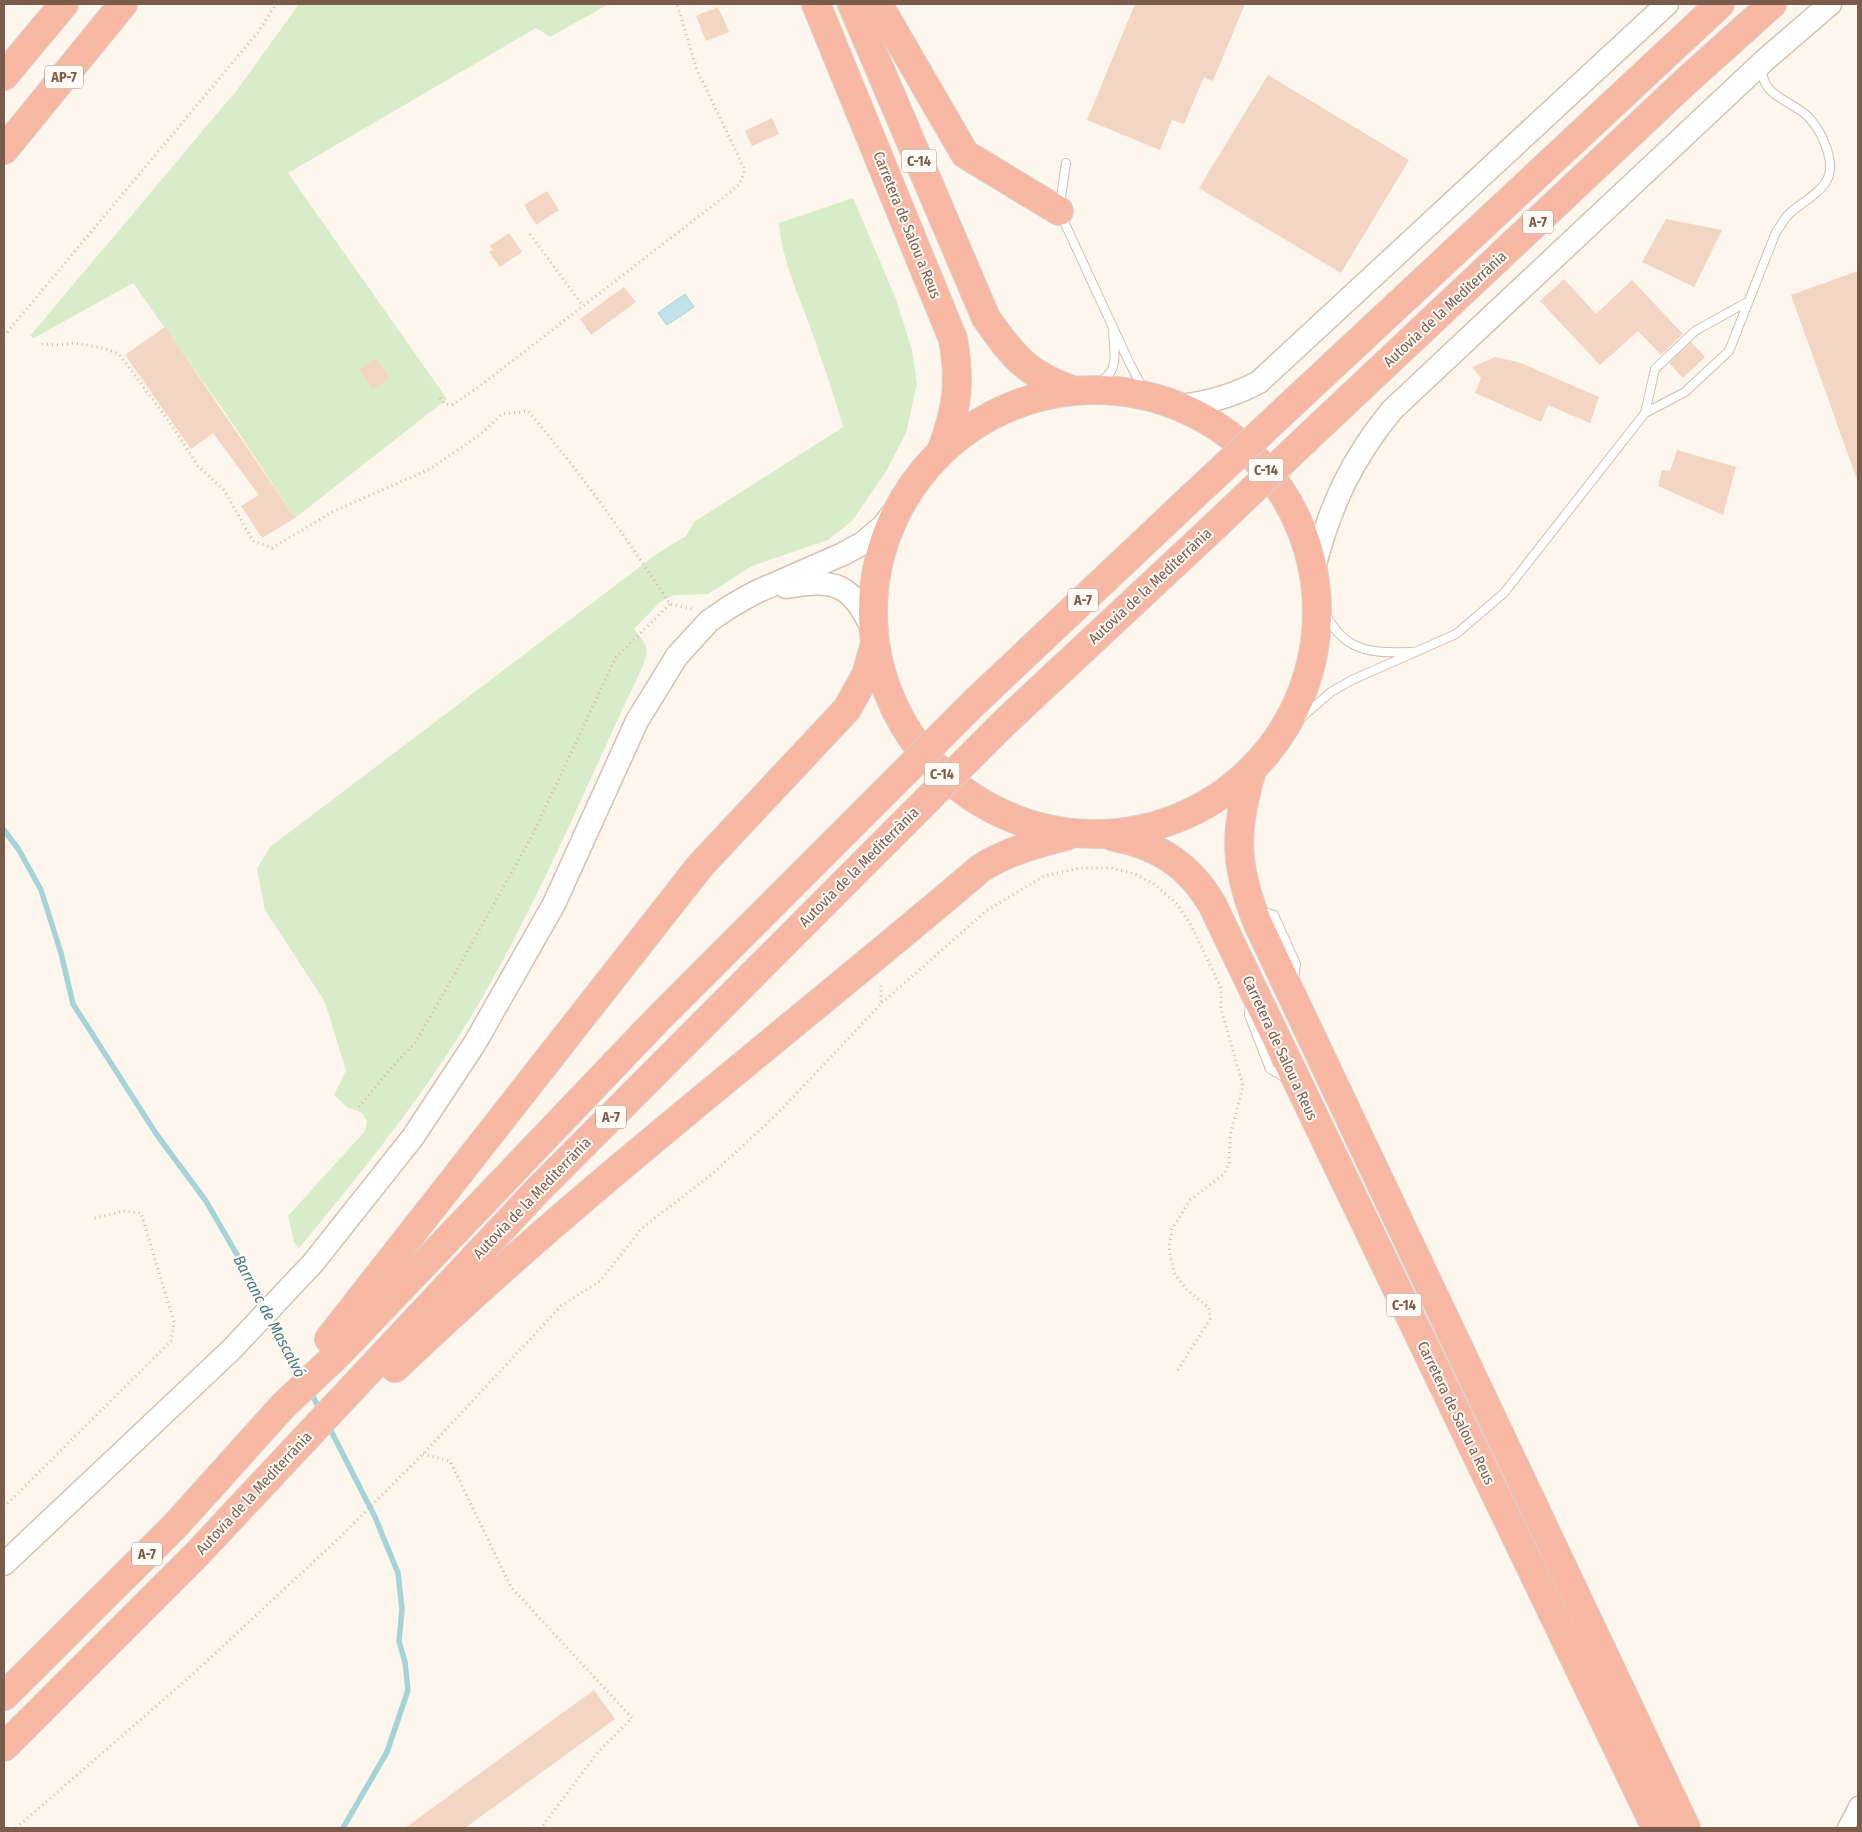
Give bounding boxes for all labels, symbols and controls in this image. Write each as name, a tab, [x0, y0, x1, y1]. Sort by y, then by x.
road number: AP-7	[45, 66, 83, 88]
street label: Carretera de Salou a Reus	[869, 149, 945, 301]
road number: C-14	[902, 150, 936, 172]
road number: A-7	[1523, 210, 1553, 233]
street label: Autovia de la Mediterrània	[1380, 247, 1510, 371]
road number: C-14	[1248, 458, 1284, 482]
street label: Autovia de la Mediterrània	[1085, 524, 1215, 648]
road number: A-7	[1068, 588, 1098, 612]
road number: C-14	[924, 762, 960, 786]
street label: Autovia de la Mediterrània	[795, 803, 923, 931]
street label: Carretera de Salou a Reus	[1239, 973, 1321, 1123]
road number: A-7	[596, 1106, 626, 1128]
street label: Autovia de la Mediterrània	[469, 1134, 595, 1262]
water label: Barranc de Mascalvó	[229, 1252, 310, 1380]
road number: C-14	[1386, 1294, 1422, 1316]
street label: Carretera de Salou a Reus	[1413, 1338, 1499, 1488]
street label: Autovia de la Mediterrània	[192, 1428, 316, 1558]
road number: A-7	[132, 1542, 162, 1566]

